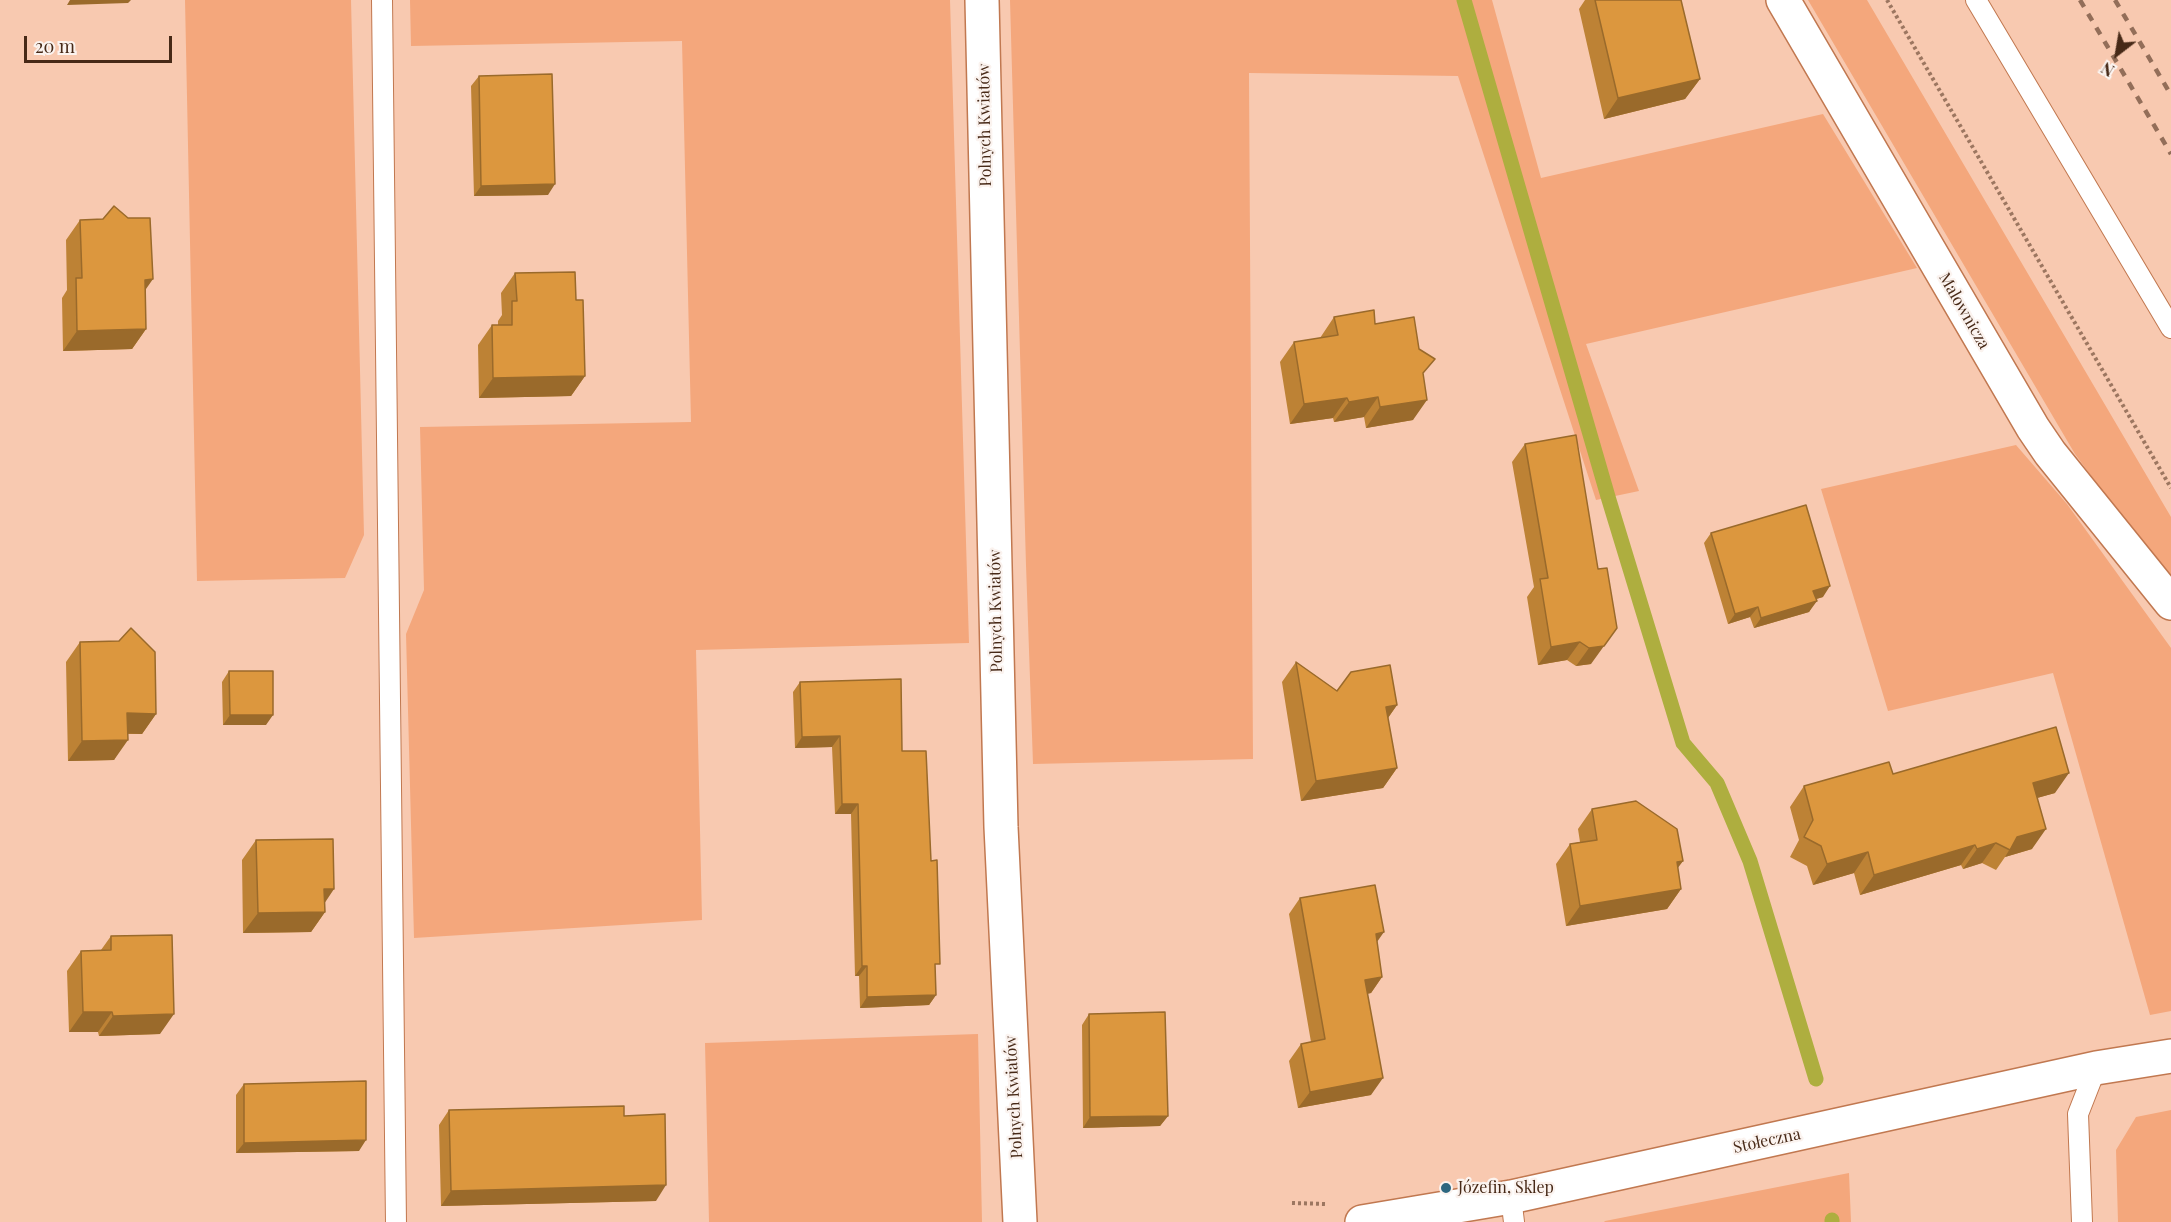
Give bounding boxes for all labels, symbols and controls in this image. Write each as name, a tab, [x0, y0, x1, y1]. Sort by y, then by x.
scale bar	[27, 24, 176, 62]
north arrow	[2087, 24, 2147, 84]
text: 20 m	[35, 34, 75, 58]
text: N	[2097, 58, 2118, 82]
street label: Polnych Kwiatów	[974, 63, 996, 187]
street label: Malownicza	[1934, 269, 1994, 353]
street label: Polnych Kwiatów	[985, 549, 1007, 673]
street label: Polnych Kwiatów	[1001, 1035, 1027, 1159]
street label: Stołeczna	[1732, 1125, 1802, 1157]
place label: Józefin, Sklep	[1458, 1178, 1554, 1198]
marker: Józefin, Sklep	[1439, 1181, 1453, 1195]

